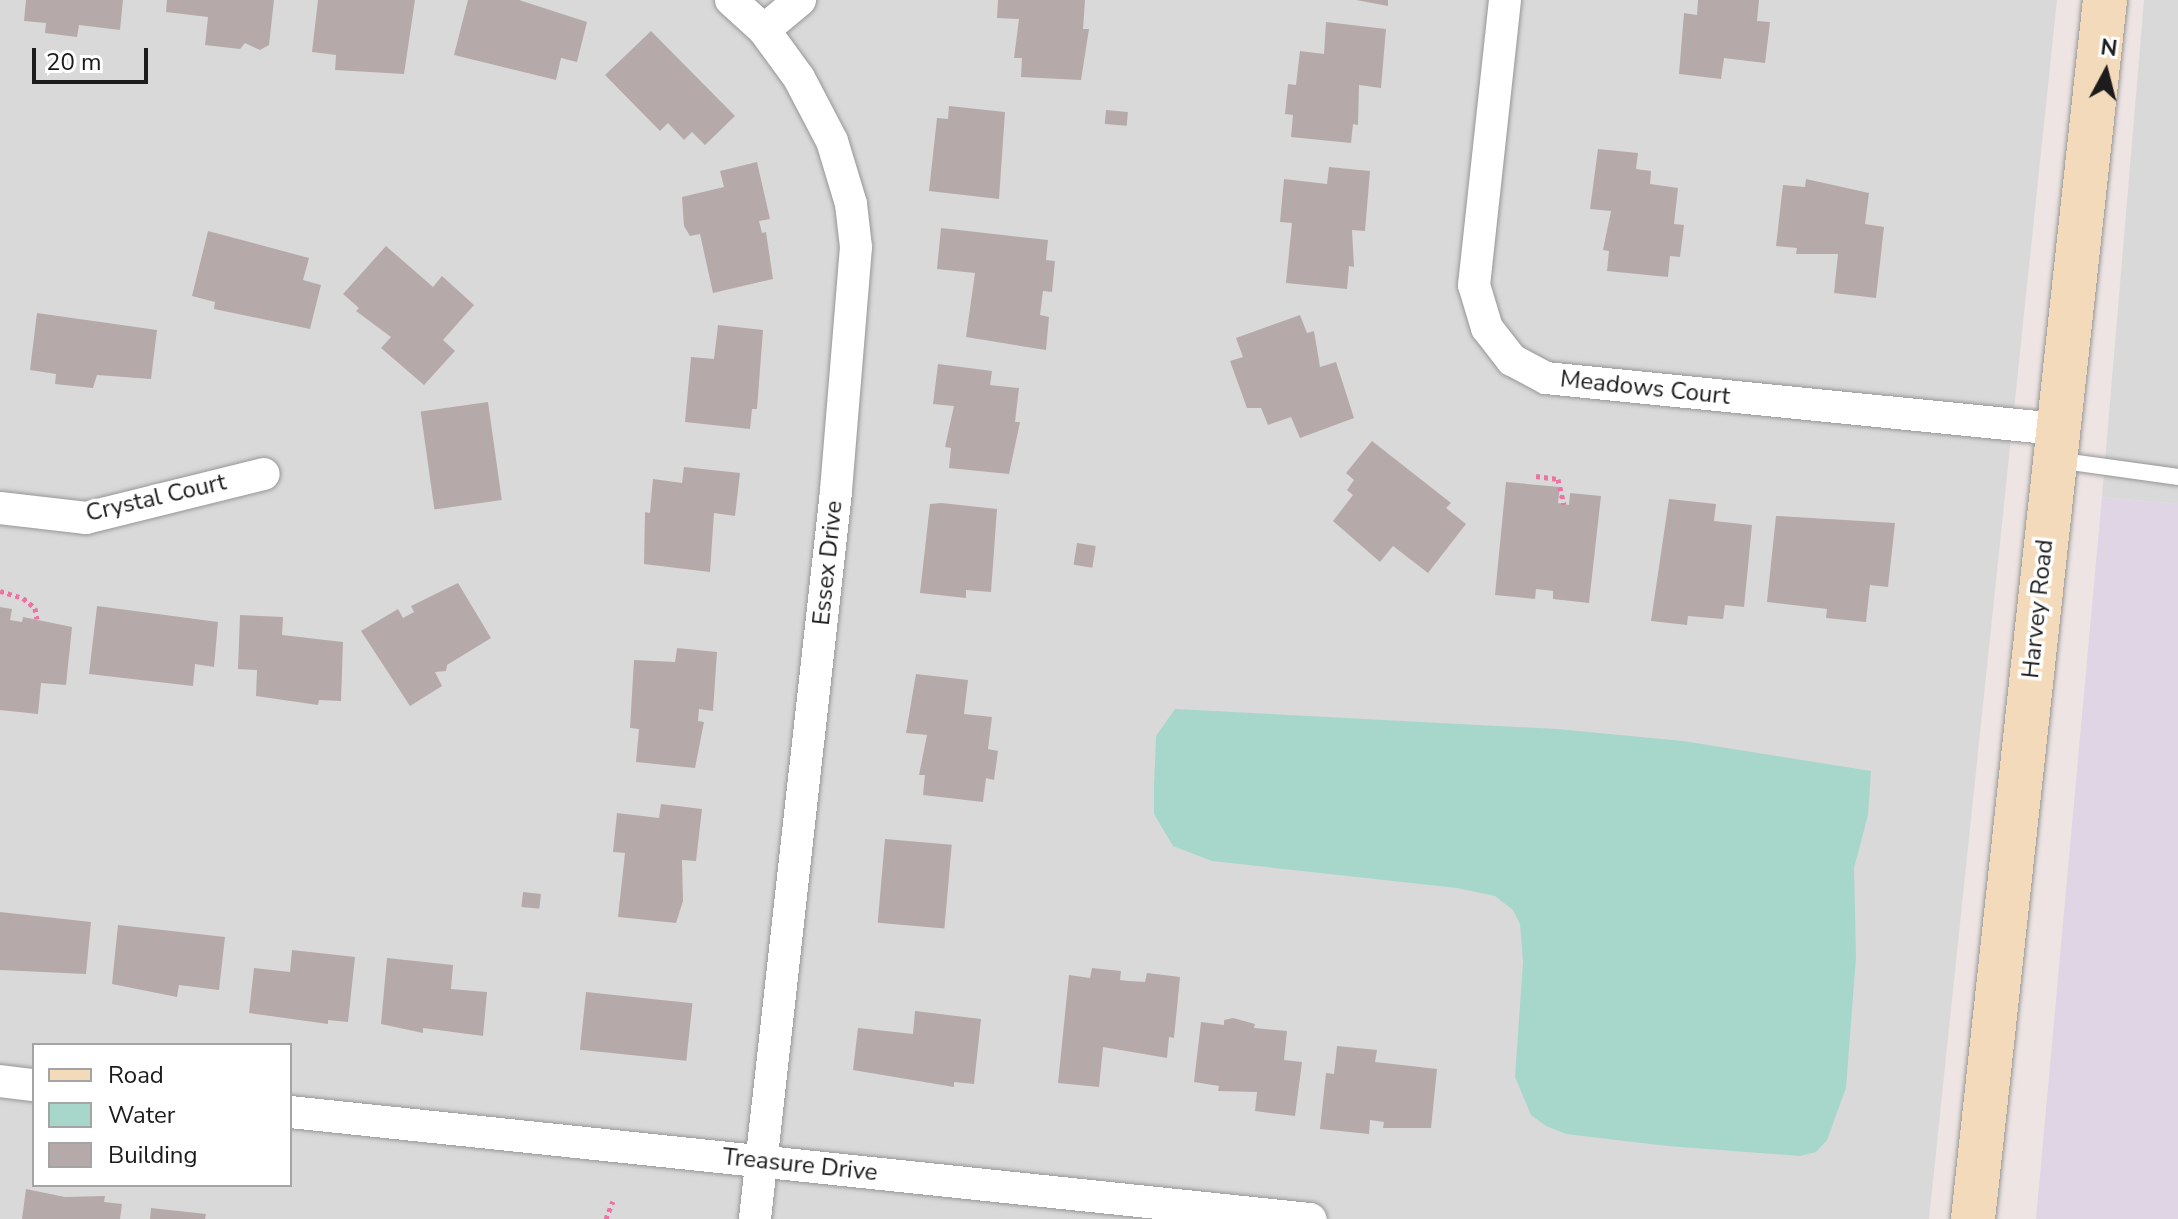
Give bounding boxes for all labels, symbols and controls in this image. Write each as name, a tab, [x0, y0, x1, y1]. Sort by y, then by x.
scale bar	[36, 32, 152, 82]
north arrow	[2066, 32, 2146, 112]
text: N	[2099, 32, 2119, 64]
text: 20 m	[46, 46, 102, 78]
street label: Meadows Court	[1559, 365, 1731, 411]
street label: Crystal Court	[83, 468, 229, 528]
street label: Essex Drive	[807, 499, 849, 627]
street label: Harvey Road	[2016, 538, 2060, 680]
legend	[32, 1043, 292, 1187]
text: Road	[108, 1059, 164, 1091]
text: Water	[108, 1099, 175, 1131]
text: Building	[108, 1139, 198, 1171]
street label: Treasure Drive	[721, 1143, 879, 1187]

